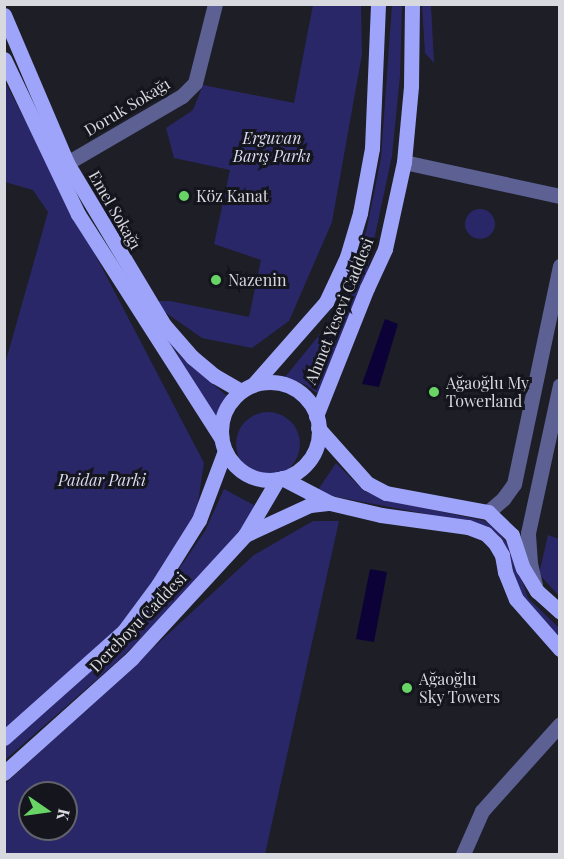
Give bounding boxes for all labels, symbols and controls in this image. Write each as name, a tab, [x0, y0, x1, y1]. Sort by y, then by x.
street label: Doruk Sokağı	[81, 74, 173, 140]
park label: Erguvan Barış Parkı	[233, 128, 311, 166]
street label: Emel Sokağı	[85, 167, 145, 253]
place label: Köz Kanat	[196, 186, 268, 206]
marker: Köz Kanat	[177, 189, 191, 203]
street label: Ahmet Yesevi Caddesi	[301, 235, 377, 387]
place label: Nazenin	[228, 270, 286, 290]
marker: Nazenin	[209, 273, 223, 287]
place label: Ağaoğlu My Towerland	[446, 373, 529, 411]
marker: Ağaoğlu My Towerland	[427, 385, 441, 399]
park label: Paidar Parki	[58, 470, 146, 490]
street label: Dereboyu Caddesi	[86, 568, 190, 676]
place label: Ağaoğlu Sky Towers	[419, 669, 501, 707]
marker: Ağaoğlu Sky Towers	[400, 681, 414, 695]
north arrow	[18, 781, 78, 841]
text: K	[53, 807, 76, 823]

